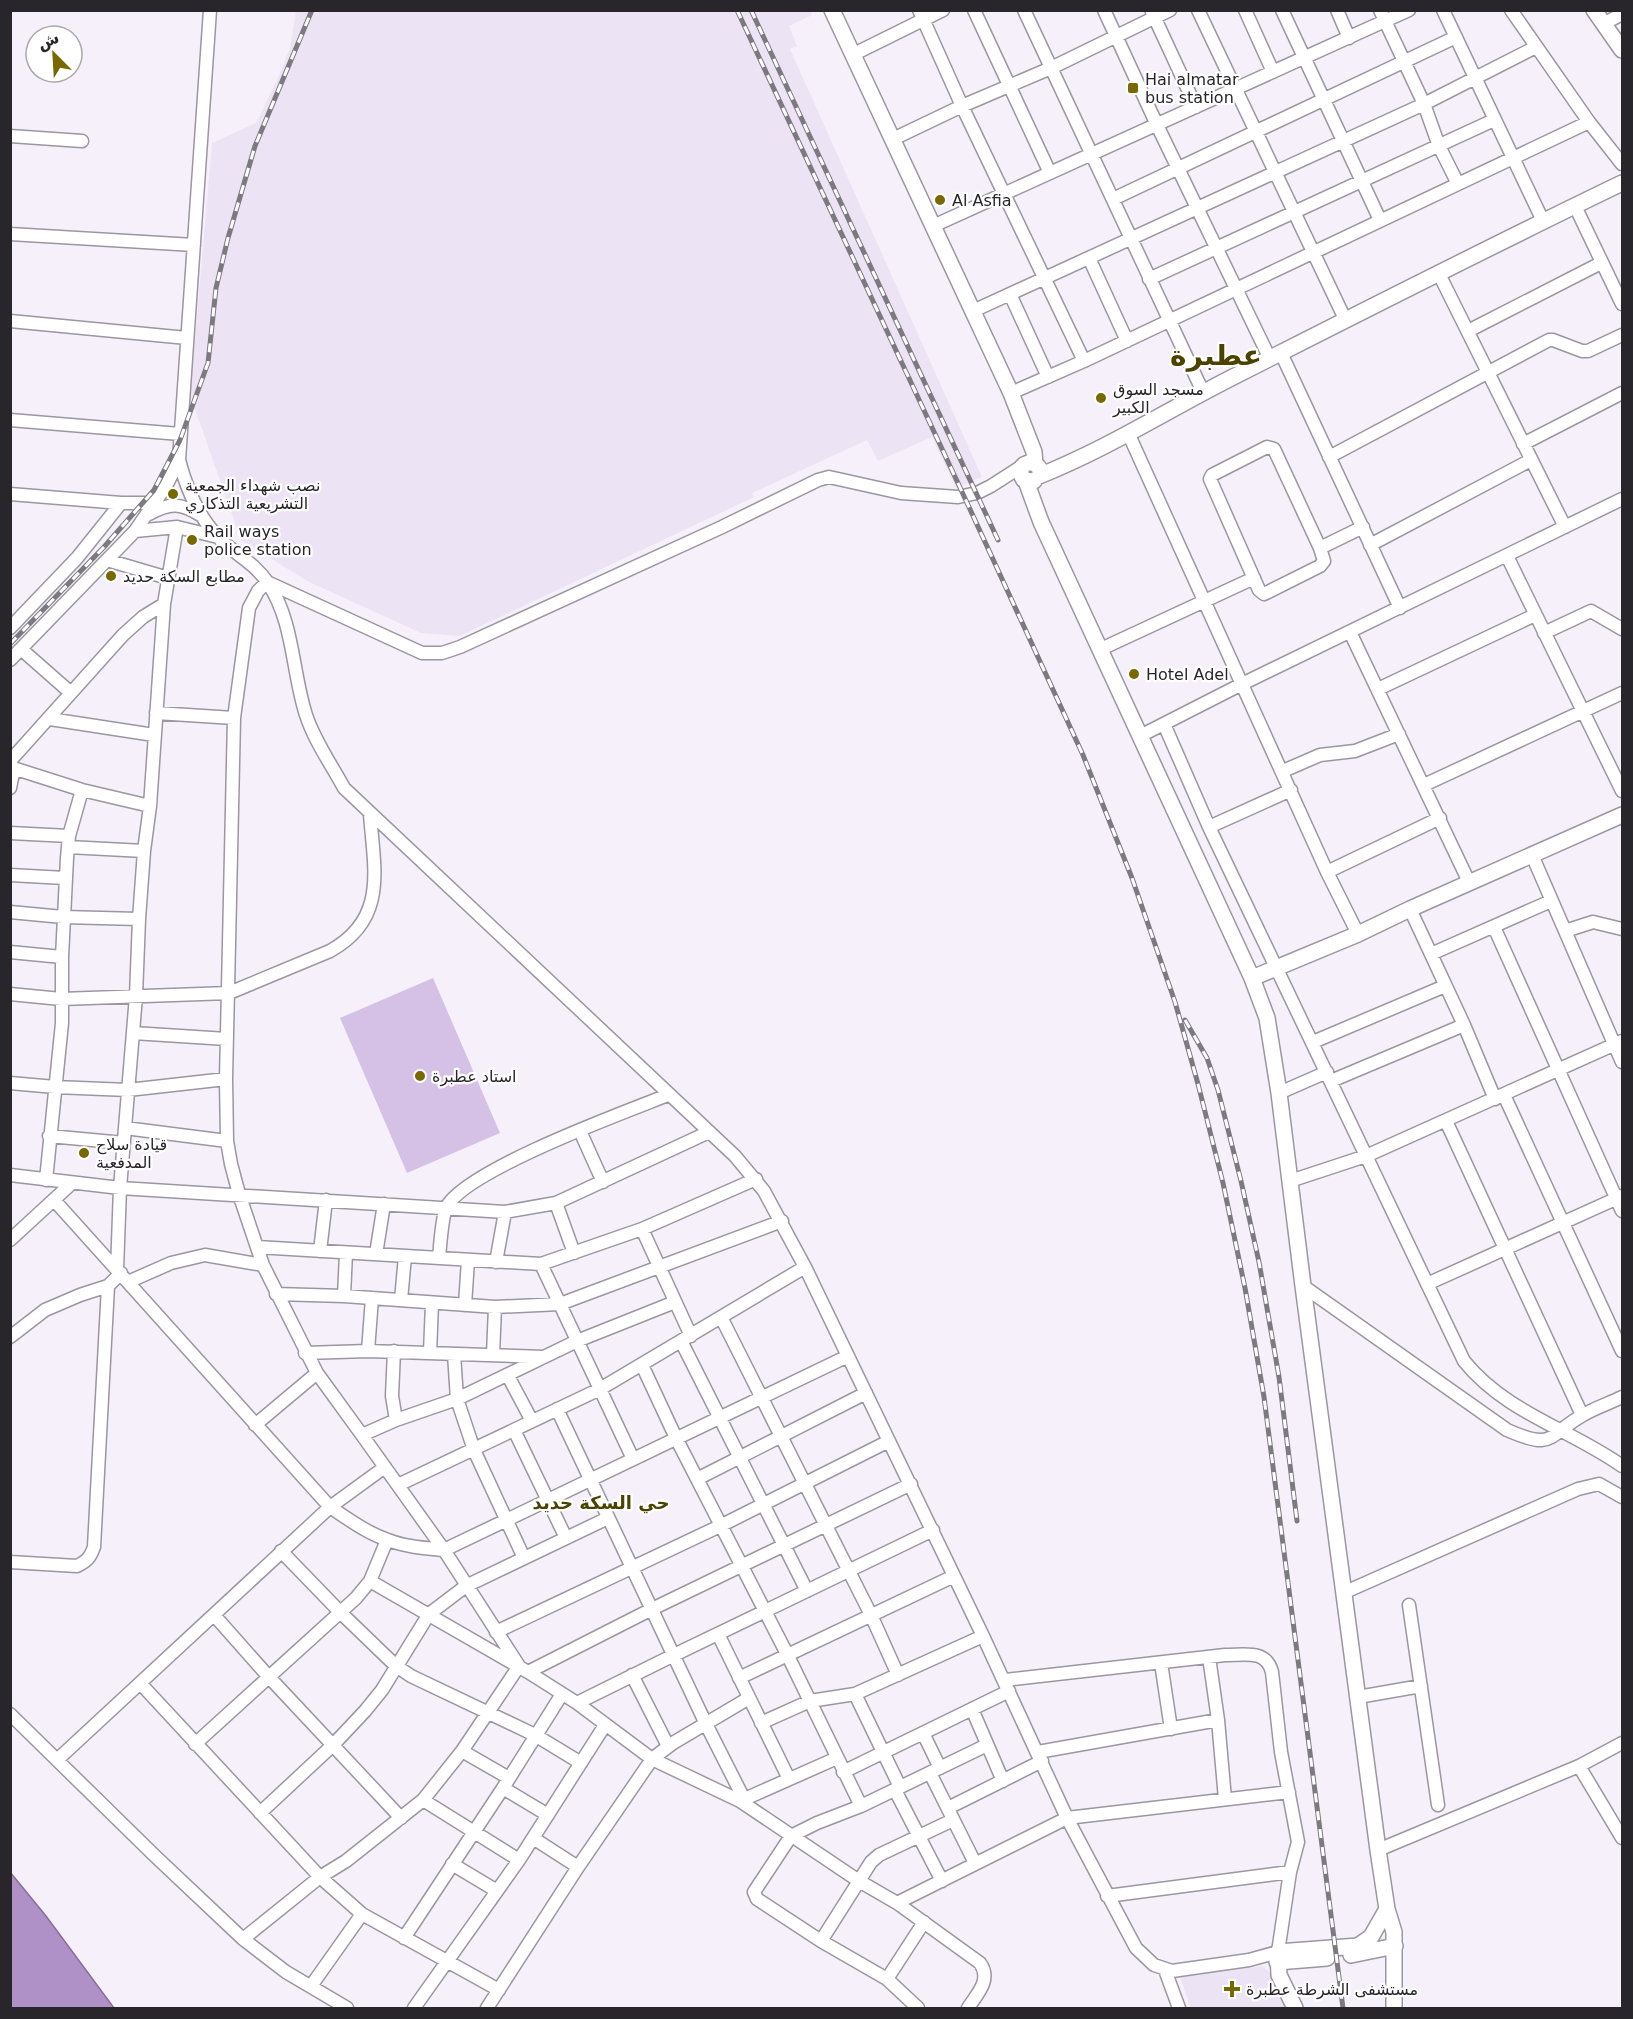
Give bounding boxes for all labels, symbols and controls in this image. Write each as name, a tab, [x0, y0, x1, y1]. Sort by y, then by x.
north arrow	[24, 24, 84, 84]
text: ش	[34, 28, 62, 54]
place label: Hai almatar bus station	[1145, 70, 1239, 107]
marker: Hai almatar bus station	[1126, 81, 1140, 95]
place label: Al Asfia	[952, 191, 1012, 210]
marker: Al Asfia	[933, 193, 947, 207]
district label: عطبرة	[1170, 339, 1262, 372]
place label: مسجد السوق الكبير	[1112, 380, 1204, 418]
marker: مسجد السوق الكبير	[1094, 391, 1108, 405]
place label: نصب شهداء الجمعية التشريعية التذكاري	[185, 476, 320, 514]
marker: نصب شهداء الجمعية التشريعية التذكاري	[166, 487, 180, 501]
place label: Rail ways police station	[204, 522, 312, 559]
marker: Rail ways police station	[185, 533, 199, 547]
place label: مطابع السكة حديد	[123, 567, 245, 587]
marker: مطابع السكة حديد	[104, 569, 118, 583]
place label: Hotel Adel	[1146, 665, 1229, 684]
marker: Hotel Adel	[1127, 667, 1141, 681]
place label: استاد عطبرة	[432, 1067, 516, 1087]
marker: استاد عطبرة	[413, 1069, 427, 1083]
place label: قيادة سلاح المدفعية	[96, 1135, 167, 1172]
marker: قيادة سلاح المدفعية	[77, 1146, 91, 1160]
district label: حي السكة حديد	[533, 1492, 669, 1514]
marker: مستشفى الشرطة عطبرة	[1223, 1980, 1241, 1998]
place label: مستشفى الشرطة عطبرة	[1246, 1980, 1418, 2000]

